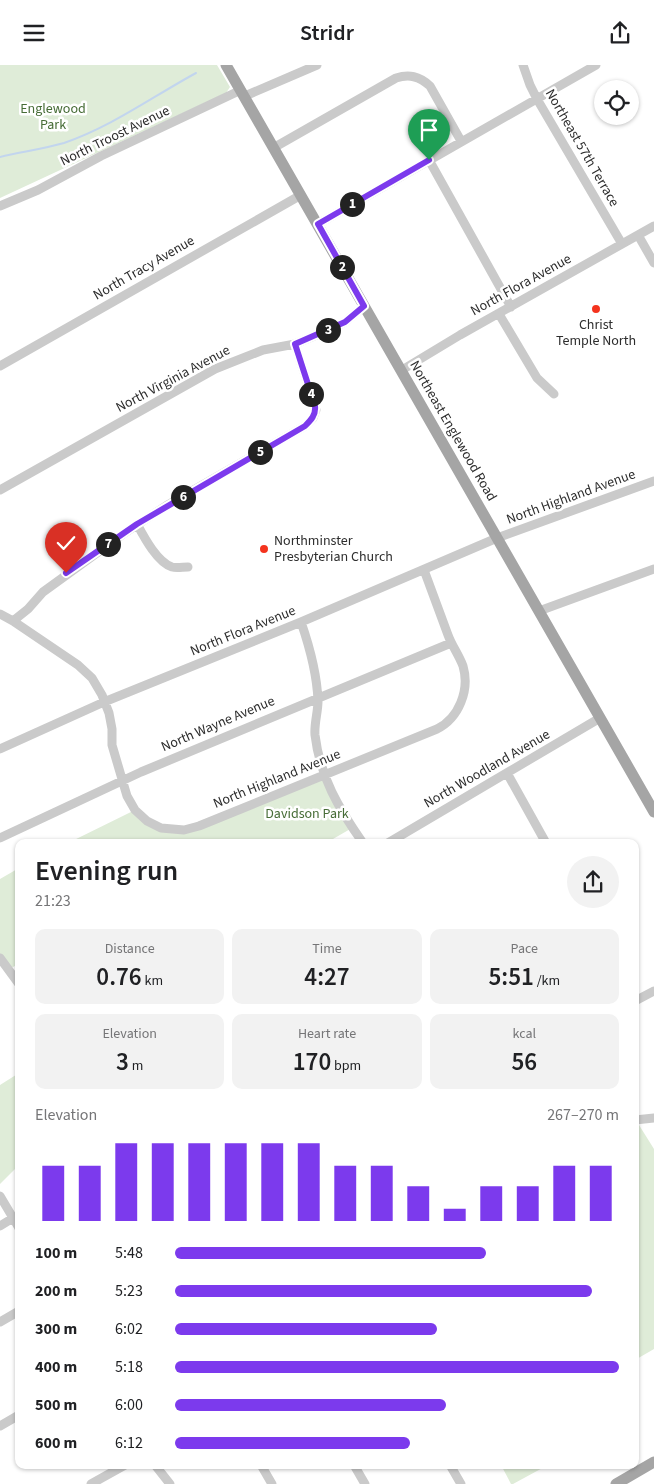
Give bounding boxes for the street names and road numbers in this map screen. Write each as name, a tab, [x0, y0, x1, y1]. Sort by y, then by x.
street label: Northeast 57th Terrace	[540, 85, 624, 211]
street label: North Troost Avenue	[57, 101, 173, 171]
street label: North Tracy Avenue	[90, 231, 198, 305]
street label: North Flora Avenue	[467, 249, 575, 321]
street label: North Virginia Avenue	[112, 340, 234, 418]
street label: Northeast Englewood Road	[405, 357, 501, 505]
street label: North Highland Avenue	[504, 464, 638, 530]
street label: North Flora Avenue	[187, 601, 299, 661]
street label: North Wayne Avenue	[158, 691, 278, 757]
street label: North Woodland Avenue	[420, 725, 554, 813]
street label: North Highland Avenue	[210, 744, 344, 814]

